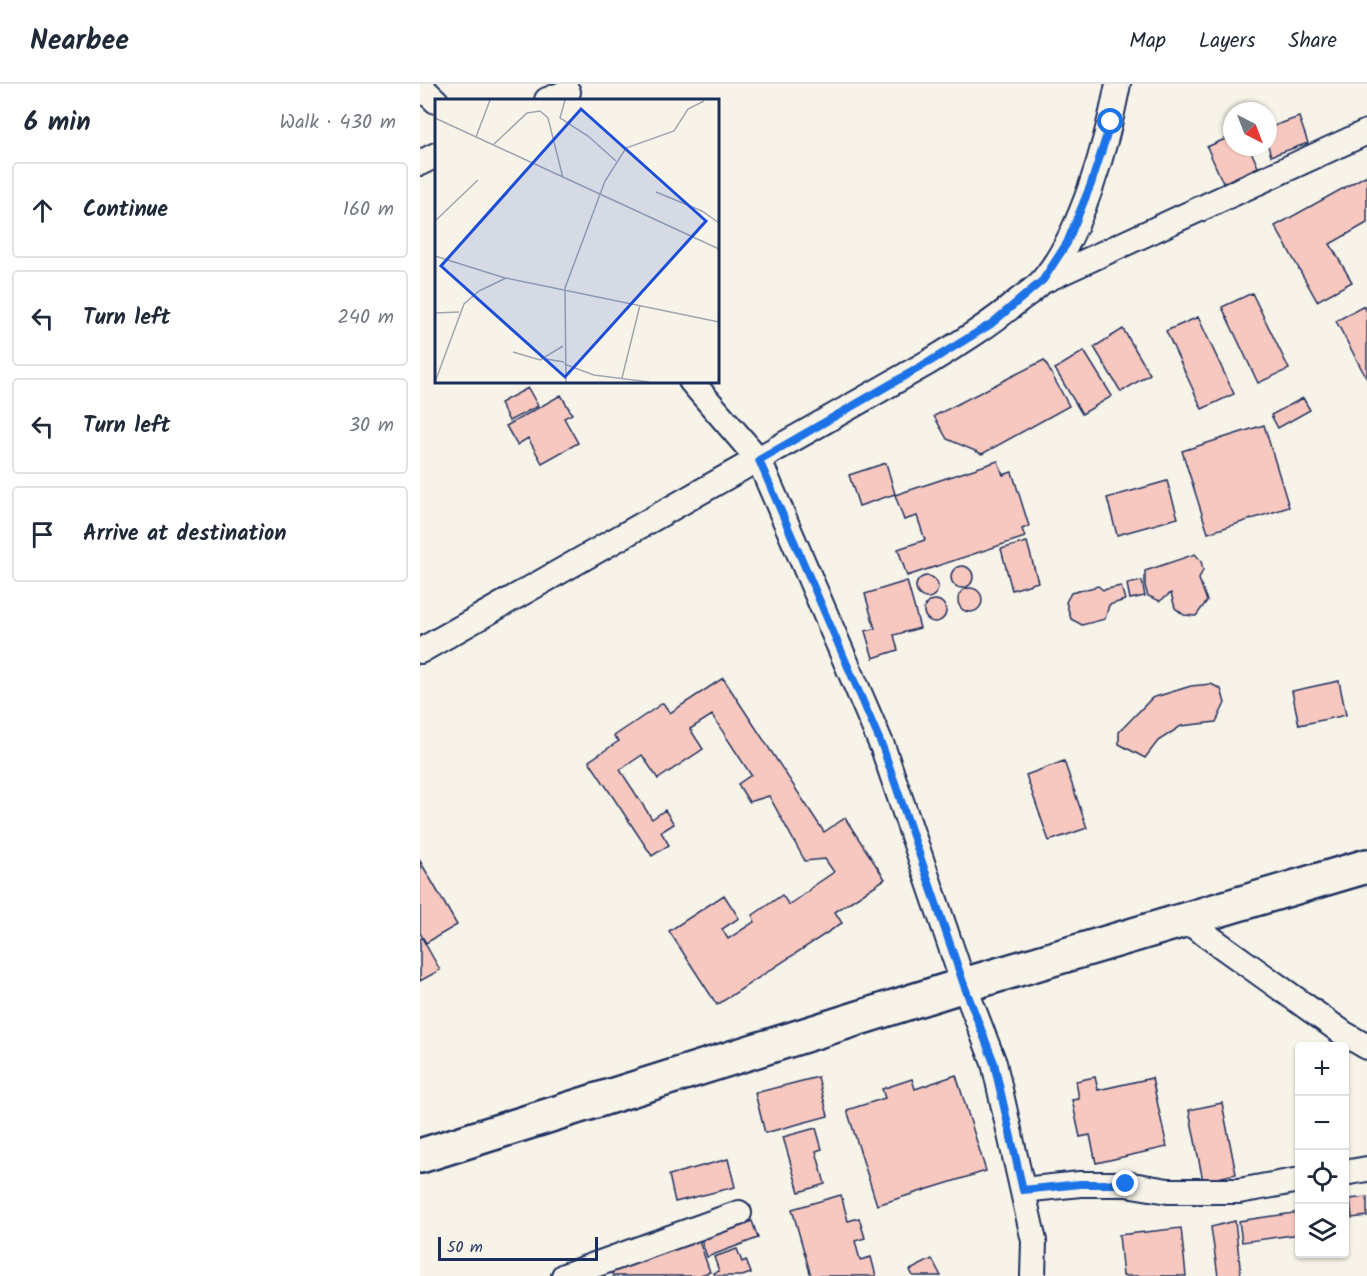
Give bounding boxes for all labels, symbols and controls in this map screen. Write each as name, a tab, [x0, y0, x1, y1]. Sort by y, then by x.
text: Nearbee	[30, 19, 129, 64]
text: Map	[1129, 25, 1166, 58]
text: Layers	[1199, 25, 1255, 58]
text: Share	[1288, 25, 1337, 58]
inset map	[435, 99, 718, 382]
text: 6 min	[24, 102, 91, 144]
north arrow	[1223, 102, 1277, 156]
text: Walk · 430 m	[280, 107, 396, 139]
route start	[1097, 108, 1123, 134]
text: Continue	[83, 193, 168, 228]
icon: ahead	[26, 194, 59, 227]
text: 160 m	[343, 194, 394, 226]
text: Turn left	[83, 301, 170, 336]
icon: left	[26, 302, 59, 335]
text: 240 m	[337, 302, 394, 334]
text: Turn left	[83, 409, 170, 444]
icon: left	[26, 410, 59, 443]
text: 30 m	[349, 410, 394, 442]
text: Arrive at destination	[83, 517, 286, 552]
icon: arrive	[26, 518, 59, 551]
map controls	[1295, 1042, 1349, 1258]
button: +	[1295, 1042, 1349, 1096]
button: −	[1295, 1096, 1349, 1150]
button: locate	[1295, 1150, 1349, 1204]
route end	[1112, 1170, 1138, 1196]
button: layers	[1295, 1204, 1349, 1258]
scale bar	[438, 1234, 598, 1262]
text: 50 m	[447, 1235, 483, 1260]

